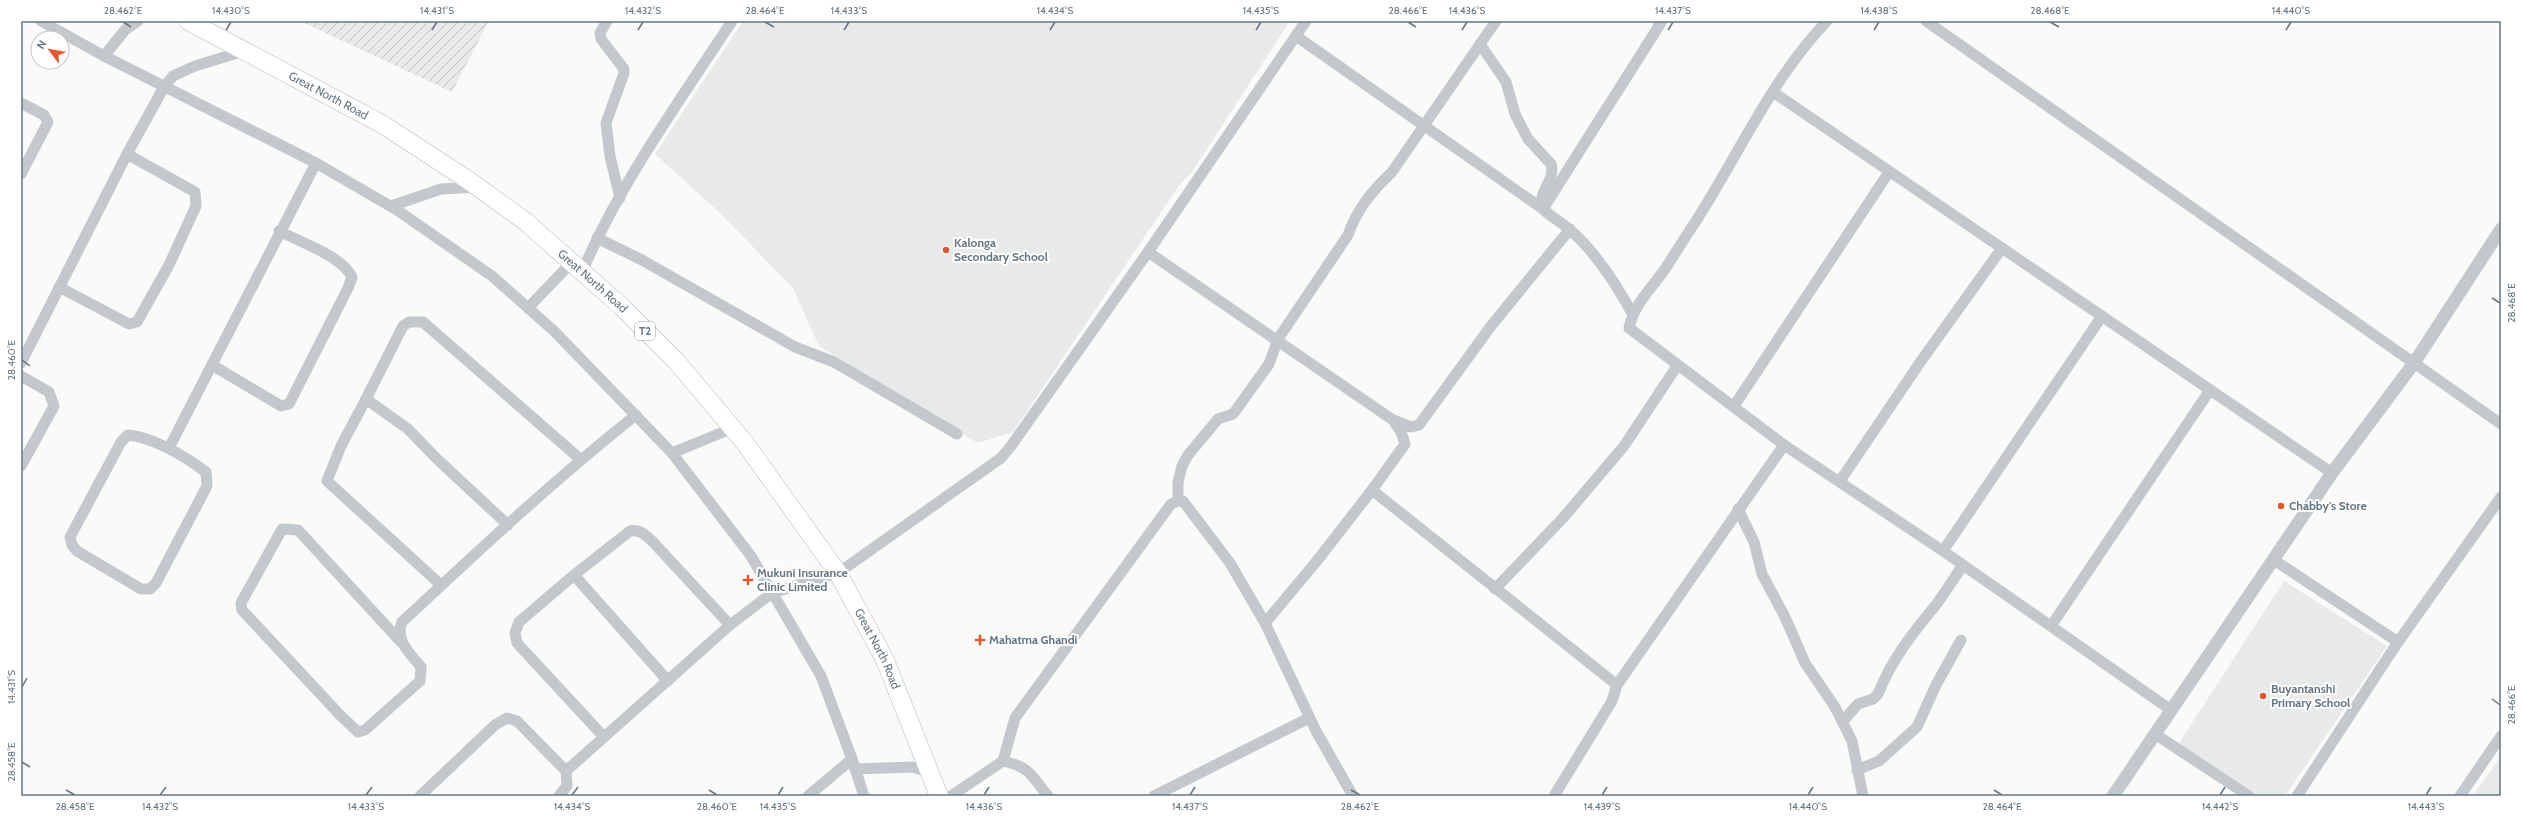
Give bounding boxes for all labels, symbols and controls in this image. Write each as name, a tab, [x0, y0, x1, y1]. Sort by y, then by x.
text: 28.462°E	[104, 4, 143, 17]
text: 14.430°S	[212, 4, 250, 17]
text: 14.431°S	[420, 4, 454, 17]
text: 14.432°S	[625, 4, 661, 17]
text: 28.464°E	[746, 4, 785, 17]
text: 14.433°S	[831, 4, 867, 17]
text: 14.434°S	[1037, 4, 1073, 17]
text: 14.435°S	[1243, 4, 1279, 17]
text: 28.466°E	[1389, 4, 1428, 17]
text: 14.436°S	[1449, 4, 1485, 17]
text: 14.437°S	[1655, 4, 1691, 17]
text: 14.438°S	[1861, 4, 1898, 17]
text: 28.468°E	[2030, 4, 2070, 17]
text: 14.440°S	[2272, 4, 2310, 17]
north arrow	[30, 30, 70, 70]
text: N	[34, 38, 50, 52]
street label: Great North Road	[286, 68, 371, 122]
place label: Kalonga Secondary School	[954, 235, 1048, 264]
marker: Kalonga Secondary School	[941, 245, 951, 255]
street label: Great North Road	[555, 246, 631, 315]
text: 28.468°E	[2505, 283, 2518, 323]
road number: T2	[635, 322, 655, 340]
text: 28.460°E	[5, 339, 18, 380]
place label: Chabby's Store	[2289, 498, 2367, 513]
marker: Chabby's Store	[2276, 501, 2286, 511]
place label: Mukuni Insurance Clinic Limited	[757, 565, 848, 594]
marker: Mukuni Insurance Clinic Limited	[742, 574, 754, 586]
street label: Great North Road	[852, 606, 904, 691]
place label: Mahatma Ghandi	[989, 632, 1078, 647]
marker: Mahatma Ghandi	[974, 634, 986, 646]
text: 14.431°S	[5, 670, 18, 704]
place label: Buyantanshi Primary School	[2271, 681, 2350, 710]
text: 28.466°E	[2505, 685, 2518, 724]
marker: Buyantanshi Primary School	[2258, 691, 2268, 701]
text: 28.458°E	[5, 742, 18, 782]
text: 28.458°E	[55, 800, 95, 813]
text: 14.432°S	[142, 800, 178, 813]
text: 14.433°S	[348, 800, 384, 813]
text: 14.434°S	[554, 800, 590, 813]
text: 28.460°E	[697, 800, 738, 813]
text: 14.435°S	[760, 800, 796, 813]
text: 14.436°S	[966, 800, 1002, 813]
text: 14.437°S	[1172, 800, 1208, 813]
text: 28.462°E	[1341, 800, 1380, 813]
text: 14.439°S	[1584, 800, 1620, 813]
text: 14.440°S	[1789, 800, 1827, 813]
text: 28.464°E	[1983, 800, 2022, 813]
text: 14.442°S	[2202, 800, 2238, 813]
text: 14.443°S	[2408, 800, 2444, 813]

